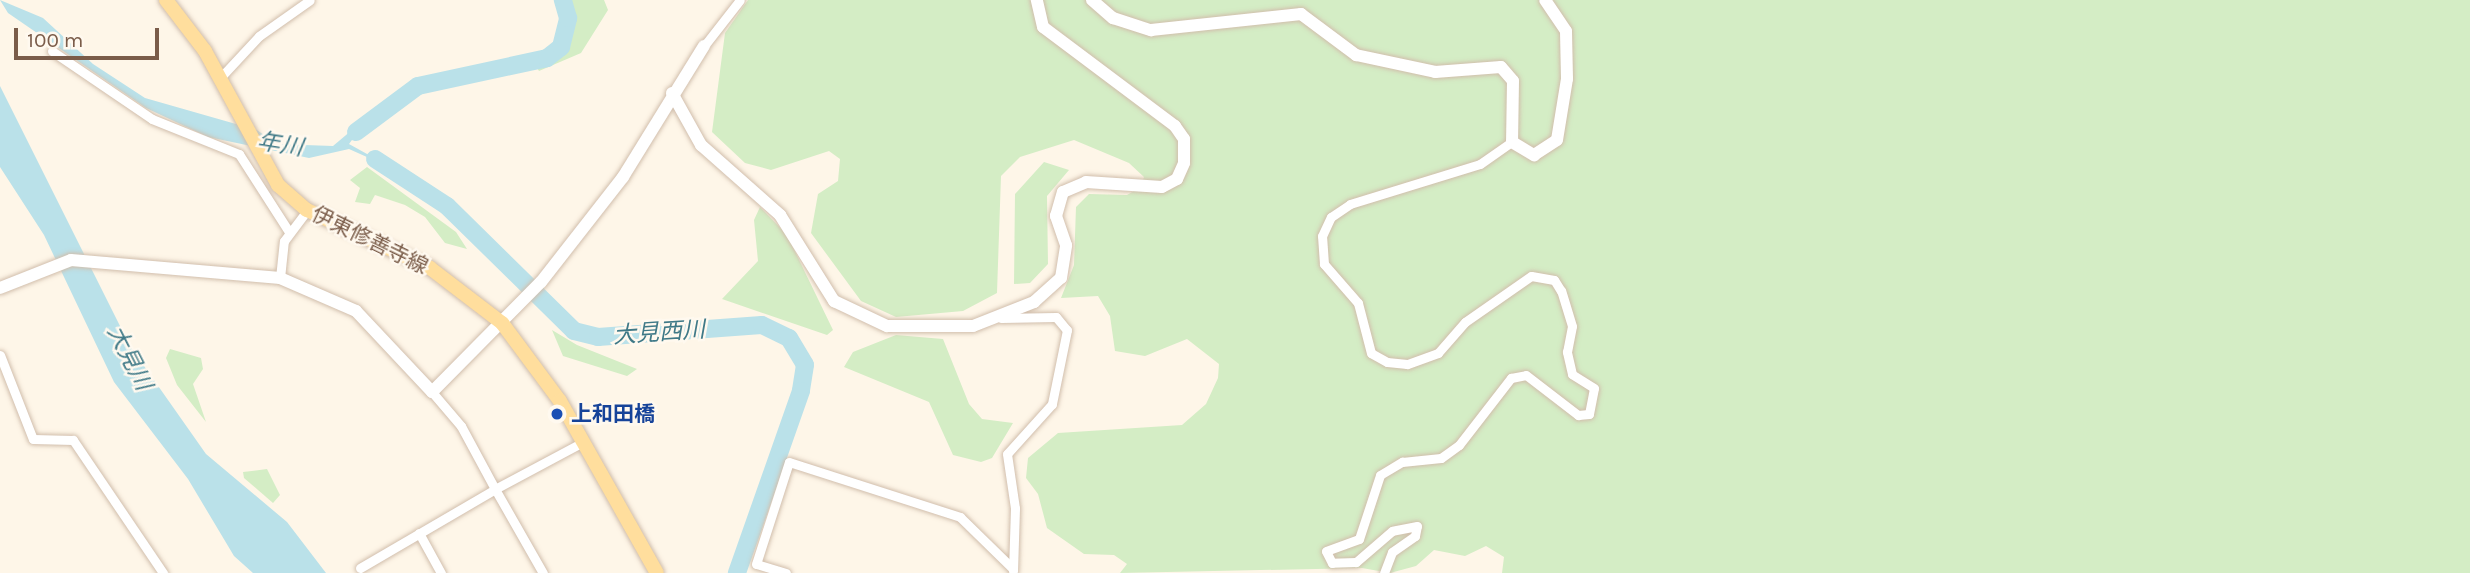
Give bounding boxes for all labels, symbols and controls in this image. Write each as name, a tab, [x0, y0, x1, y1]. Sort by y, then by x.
scale bar	[18, 14, 163, 58]
text: 100 m	[27, 28, 84, 52]
water label: 年川	[255, 128, 305, 162]
street label: 伊東修善寺線	[308, 201, 432, 279]
water label: 大見西川	[612, 316, 706, 350]
water label: 大見川	[101, 321, 157, 395]
place label: 上和田橋	[571, 401, 655, 427]
marker: 上和田橋	[549, 406, 565, 422]

